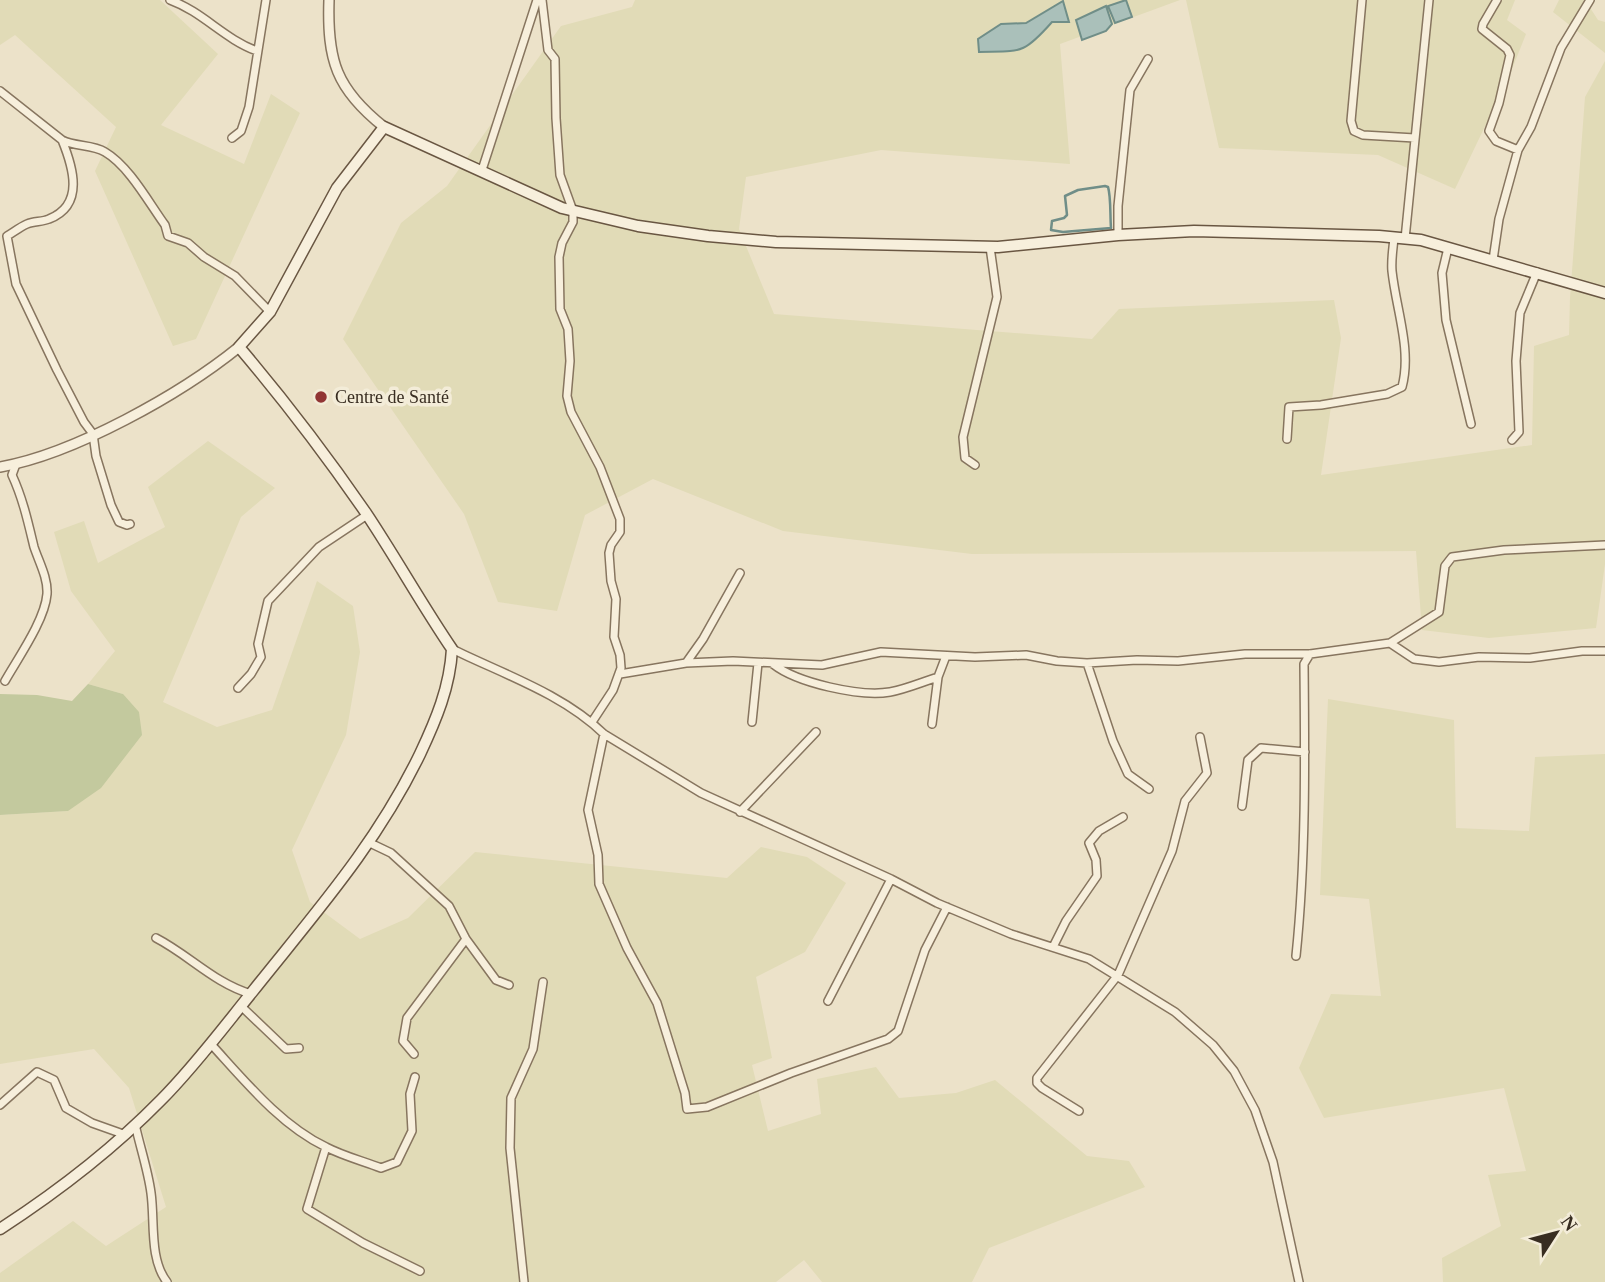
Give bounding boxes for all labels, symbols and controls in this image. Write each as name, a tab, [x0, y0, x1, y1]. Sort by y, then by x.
place label: Centre de Santé	[335, 387, 449, 407]
marker: Centre de Santé	[313, 389, 329, 405]
north arrow	[1521, 1198, 1591, 1268]
text: N	[1557, 1212, 1582, 1235]

